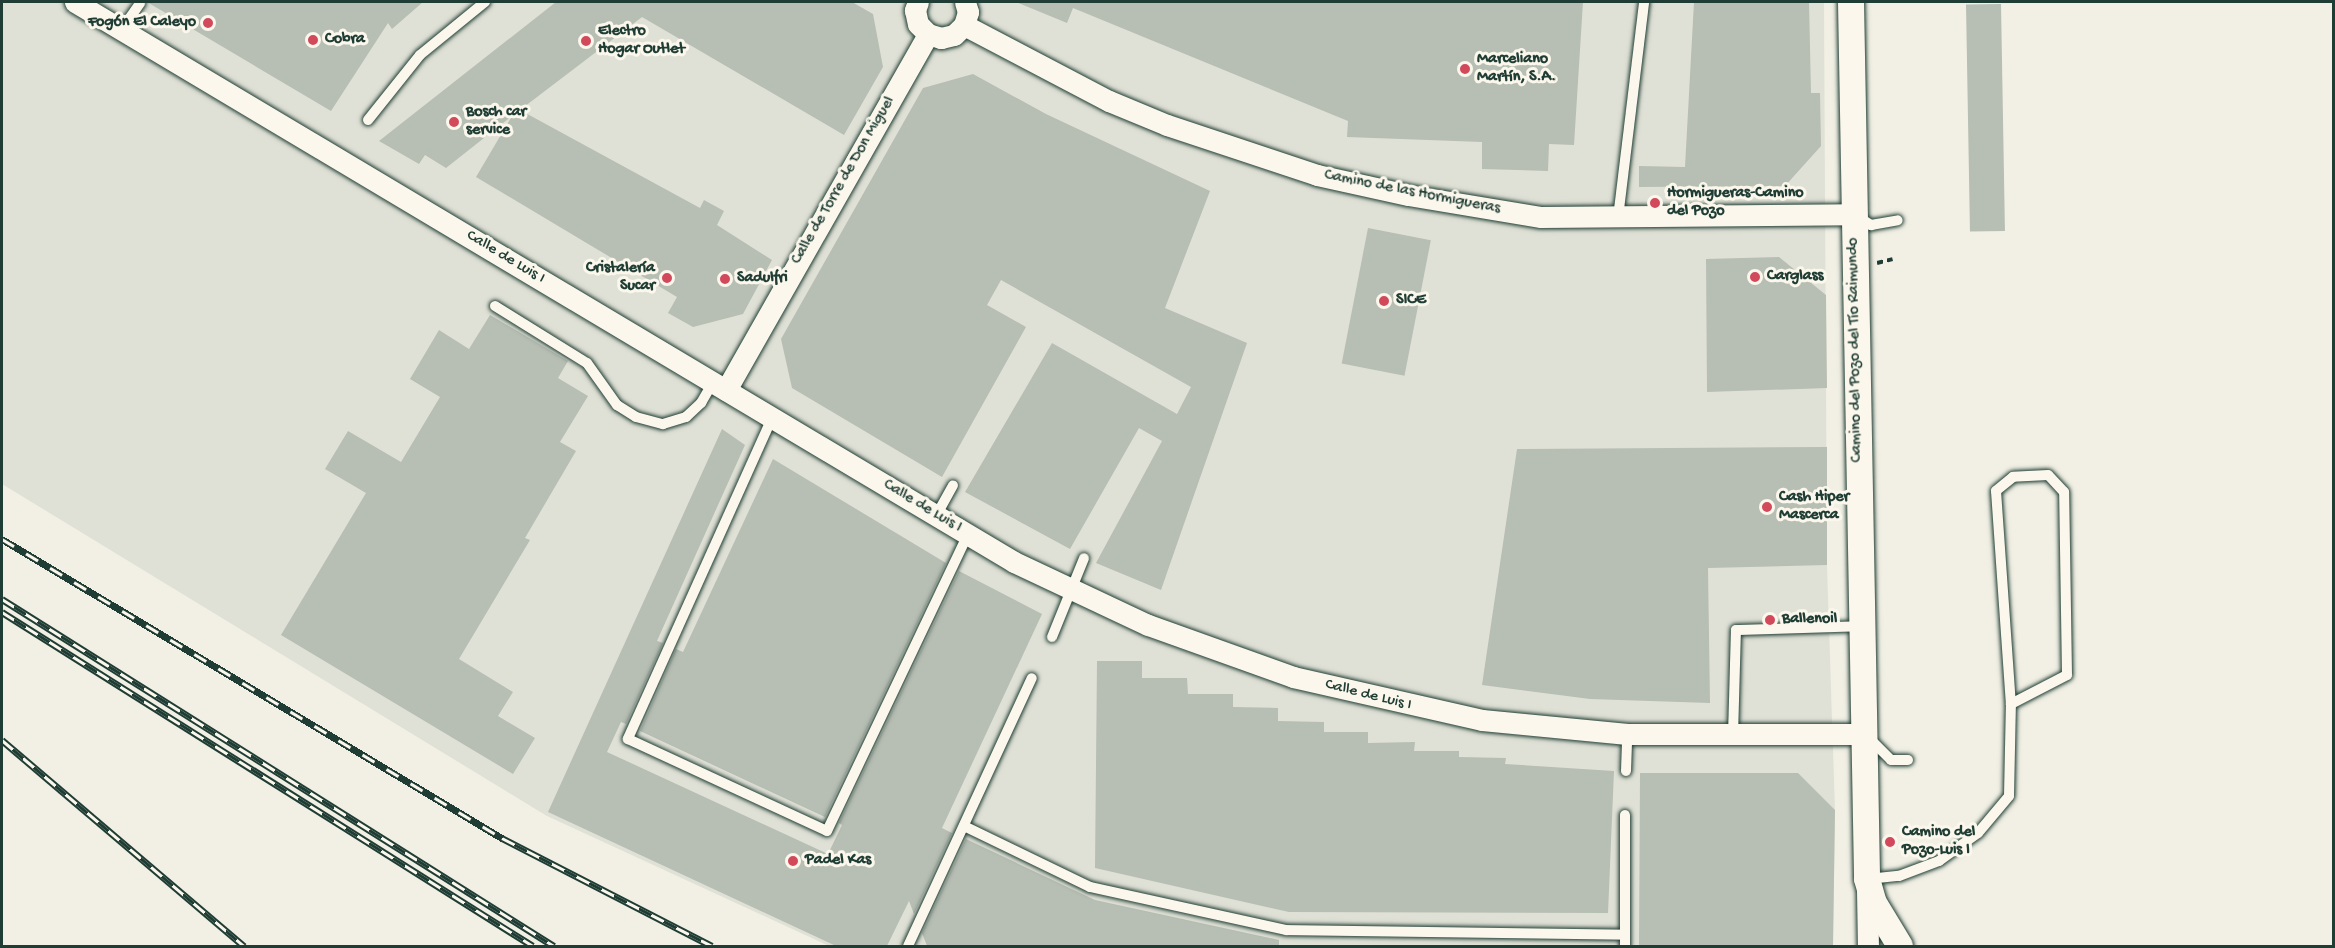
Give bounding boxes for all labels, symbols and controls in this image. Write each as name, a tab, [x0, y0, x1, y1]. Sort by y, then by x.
place label: Fogón El Caleyo	[88, 13, 196, 33]
marker: Fogón El Caleyo	[201, 16, 215, 30]
place label: Electro Hogar Outlet	[598, 22, 685, 60]
place label: Cobra	[325, 30, 365, 50]
marker: Cobra	[306, 33, 320, 47]
marker: Electro Hogar Outlet	[579, 34, 593, 48]
place label: Marceliano Martín, S.A.	[1477, 50, 1556, 88]
marker: Marceliano Martín, S.A.	[1458, 62, 1472, 76]
street label: Calle de Torre de Don Miguel	[788, 94, 900, 268]
place label: Bosch car service	[466, 103, 526, 141]
marker: Bosch car service	[447, 115, 461, 129]
street label: Camino de las Hormigueras	[1322, 167, 1502, 219]
place label: Hormigueras-Camino del Pozo	[1667, 184, 1804, 222]
marker: Hormigueras-Camino del Pozo	[1648, 196, 1662, 210]
street label: Calle de Luis I	[462, 227, 548, 289]
street label: Camino del Pozo del Tío Raimundo	[1844, 237, 1868, 463]
place label: Cristalería Sucar	[586, 259, 655, 297]
place label: Carglass	[1767, 267, 1824, 287]
place label: Sadulfri	[737, 269, 788, 289]
marker: Carglass	[1748, 270, 1762, 284]
marker: Cristalería Sucar	[660, 271, 674, 285]
marker: Sadulfri	[718, 272, 732, 286]
place label: SICE	[1396, 291, 1426, 311]
marker: SICE	[1377, 294, 1391, 308]
street label: Calle de Luis I	[879, 476, 965, 538]
place label: Cash Hiper Mascerca	[1779, 488, 1849, 526]
marker: Cash Hiper Mascerca	[1760, 500, 1774, 514]
place label: Ballenoil	[1782, 610, 1837, 630]
marker: Ballenoil	[1763, 613, 1777, 627]
street label: Calle de Luis I	[1323, 676, 1413, 716]
place label: Camino del Pozo-Luis I	[1902, 823, 1975, 861]
marker: Camino del Pozo-Luis I	[1883, 835, 1897, 849]
place label: Padel Kas	[805, 851, 871, 871]
marker: Padel Kas	[786, 854, 800, 868]

